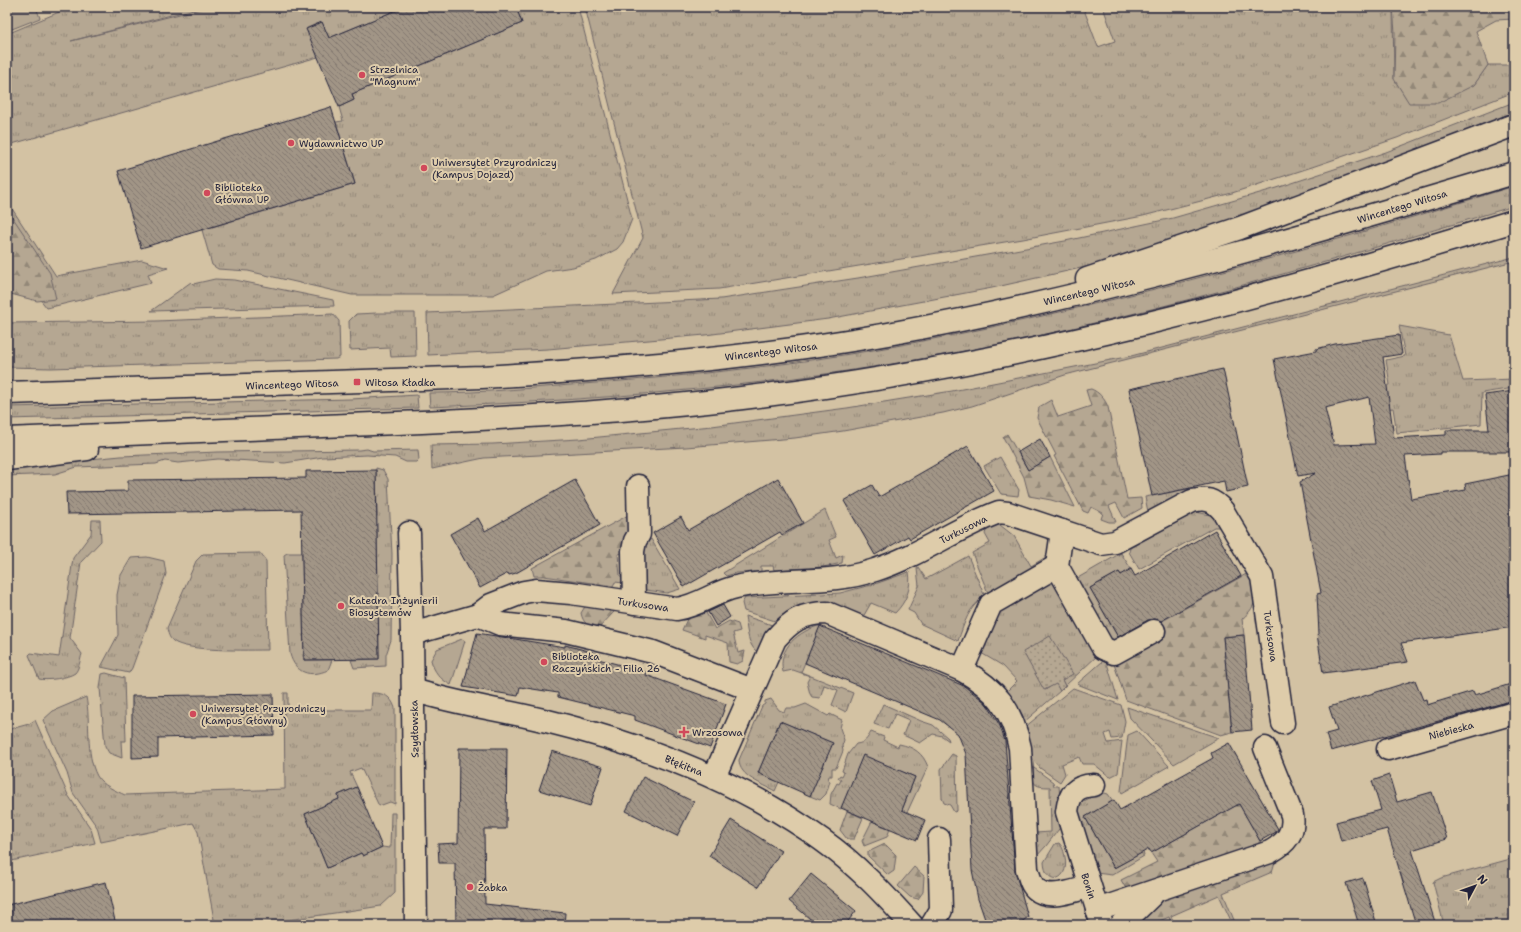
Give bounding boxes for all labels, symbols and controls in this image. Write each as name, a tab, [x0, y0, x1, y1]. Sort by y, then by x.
place label: Strzelnica "Magnum"	[370, 63, 420, 88]
marker: Strzelnica "Magnum"	[357, 70, 367, 80]
place label: Wydawnictwo UP	[299, 137, 384, 150]
marker: Wydawnictwo UP	[286, 138, 296, 148]
place label: Uniwersytet Przyrodniczy (Kampus Dojazd)	[432, 156, 557, 181]
marker: Uniwersytet Przyrodniczy (Kampus Dojazd)	[419, 163, 429, 173]
place label: Biblioteka Główna UP	[215, 181, 269, 206]
street label: Wincentego Witosa	[1356, 186, 1449, 226]
marker: Biblioteka Główna UP	[202, 188, 212, 198]
street label: Wincentego Witosa	[1042, 274, 1137, 308]
street label: Wincentego Witosa	[724, 339, 819, 364]
street label: Wincentego Witosa	[245, 376, 340, 393]
place label: Witosa Kładka	[365, 376, 436, 389]
marker: Witosa Kładka	[352, 377, 362, 387]
street label: Turkusowa	[937, 512, 990, 547]
place label: Katedra Inżynierii Biosystemów	[349, 594, 438, 619]
street label: Turkusowa	[616, 594, 670, 615]
marker: Katedra Inżynierii Biosystemów	[336, 601, 346, 611]
street label: Turkusowa	[1260, 610, 1281, 663]
place label: Biblioteka Raczyńskich - Filia 26	[552, 650, 660, 675]
marker: Biblioteka Raczyńskich - Filia 26	[539, 657, 549, 667]
street label: Szydłowska	[407, 699, 422, 758]
place label: Uniwersytet Przyrodniczy (Kampus Główny)	[201, 702, 326, 727]
marker: Uniwersytet Przyrodniczy (Kampus Główny)	[188, 709, 198, 719]
street label: Niebieska	[1427, 718, 1476, 743]
place label: Wrzosowa	[692, 726, 744, 739]
marker: Wrzosowa	[679, 727, 689, 737]
street label: Błękitna	[663, 752, 705, 779]
north arrow	[1455, 866, 1495, 906]
street label: Bonin	[1078, 871, 1099, 901]
text: N	[1474, 872, 1491, 888]
place label: Żabka	[478, 881, 508, 894]
marker: Żabka	[465, 882, 475, 892]

